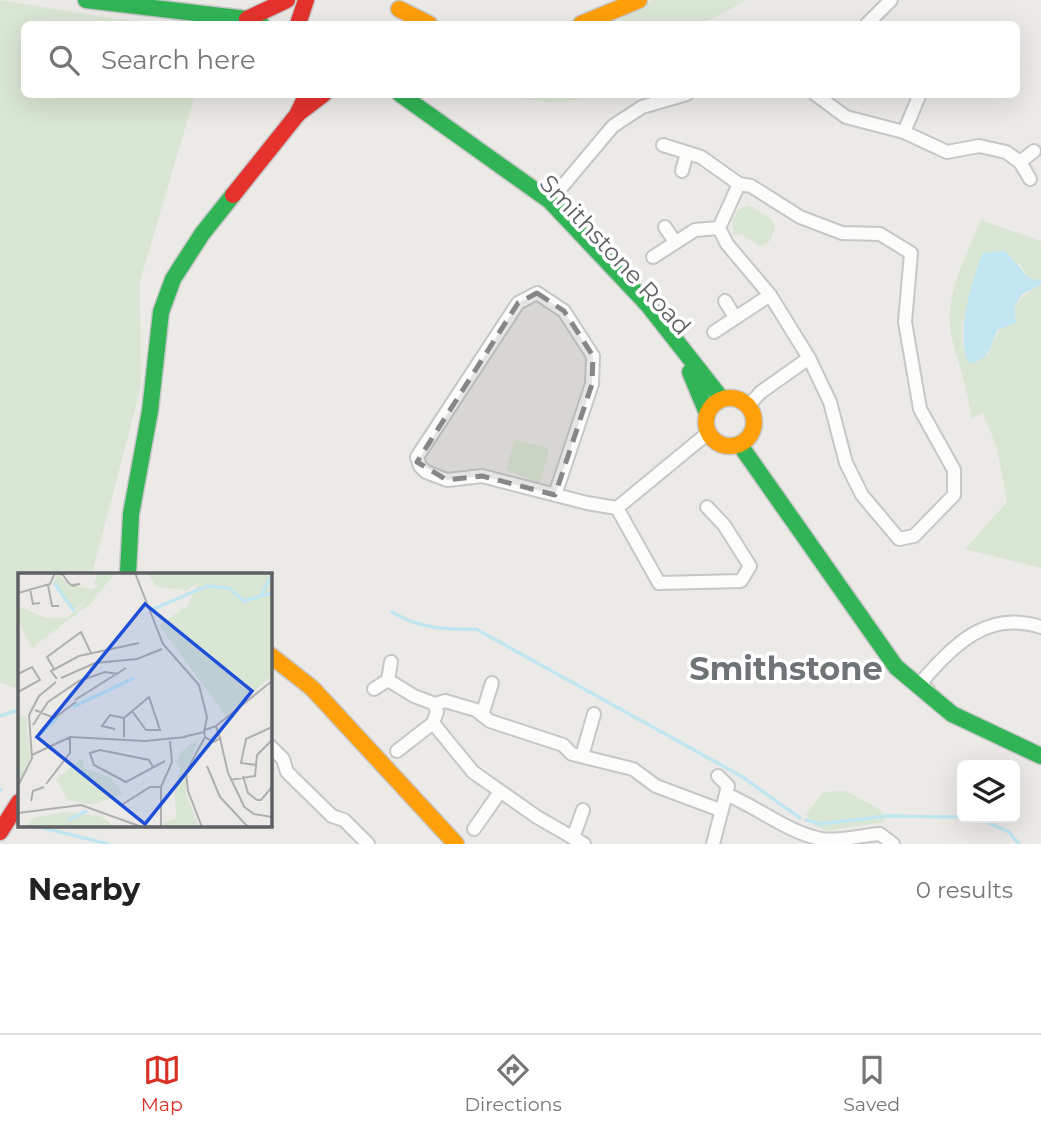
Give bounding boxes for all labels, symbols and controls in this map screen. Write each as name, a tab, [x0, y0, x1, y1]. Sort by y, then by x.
search box	[21, 21, 1020, 98]
icon: search	[45, 41, 83, 79]
text: Search here	[101, 44, 256, 76]
street label: Smithstone Road	[534, 169, 697, 341]
inset map	[18, 573, 271, 827]
district label: Smithstone	[689, 649, 883, 688]
map controls	[957, 760, 1020, 823]
button: layers	[957, 760, 1020, 823]
text: Nearby	[28, 871, 140, 908]
text: 0 results	[916, 876, 1013, 904]
tab: Map	[141, 1051, 183, 1116]
tab: Directions	[464, 1051, 562, 1116]
tab: Saved	[843, 1051, 900, 1116]

